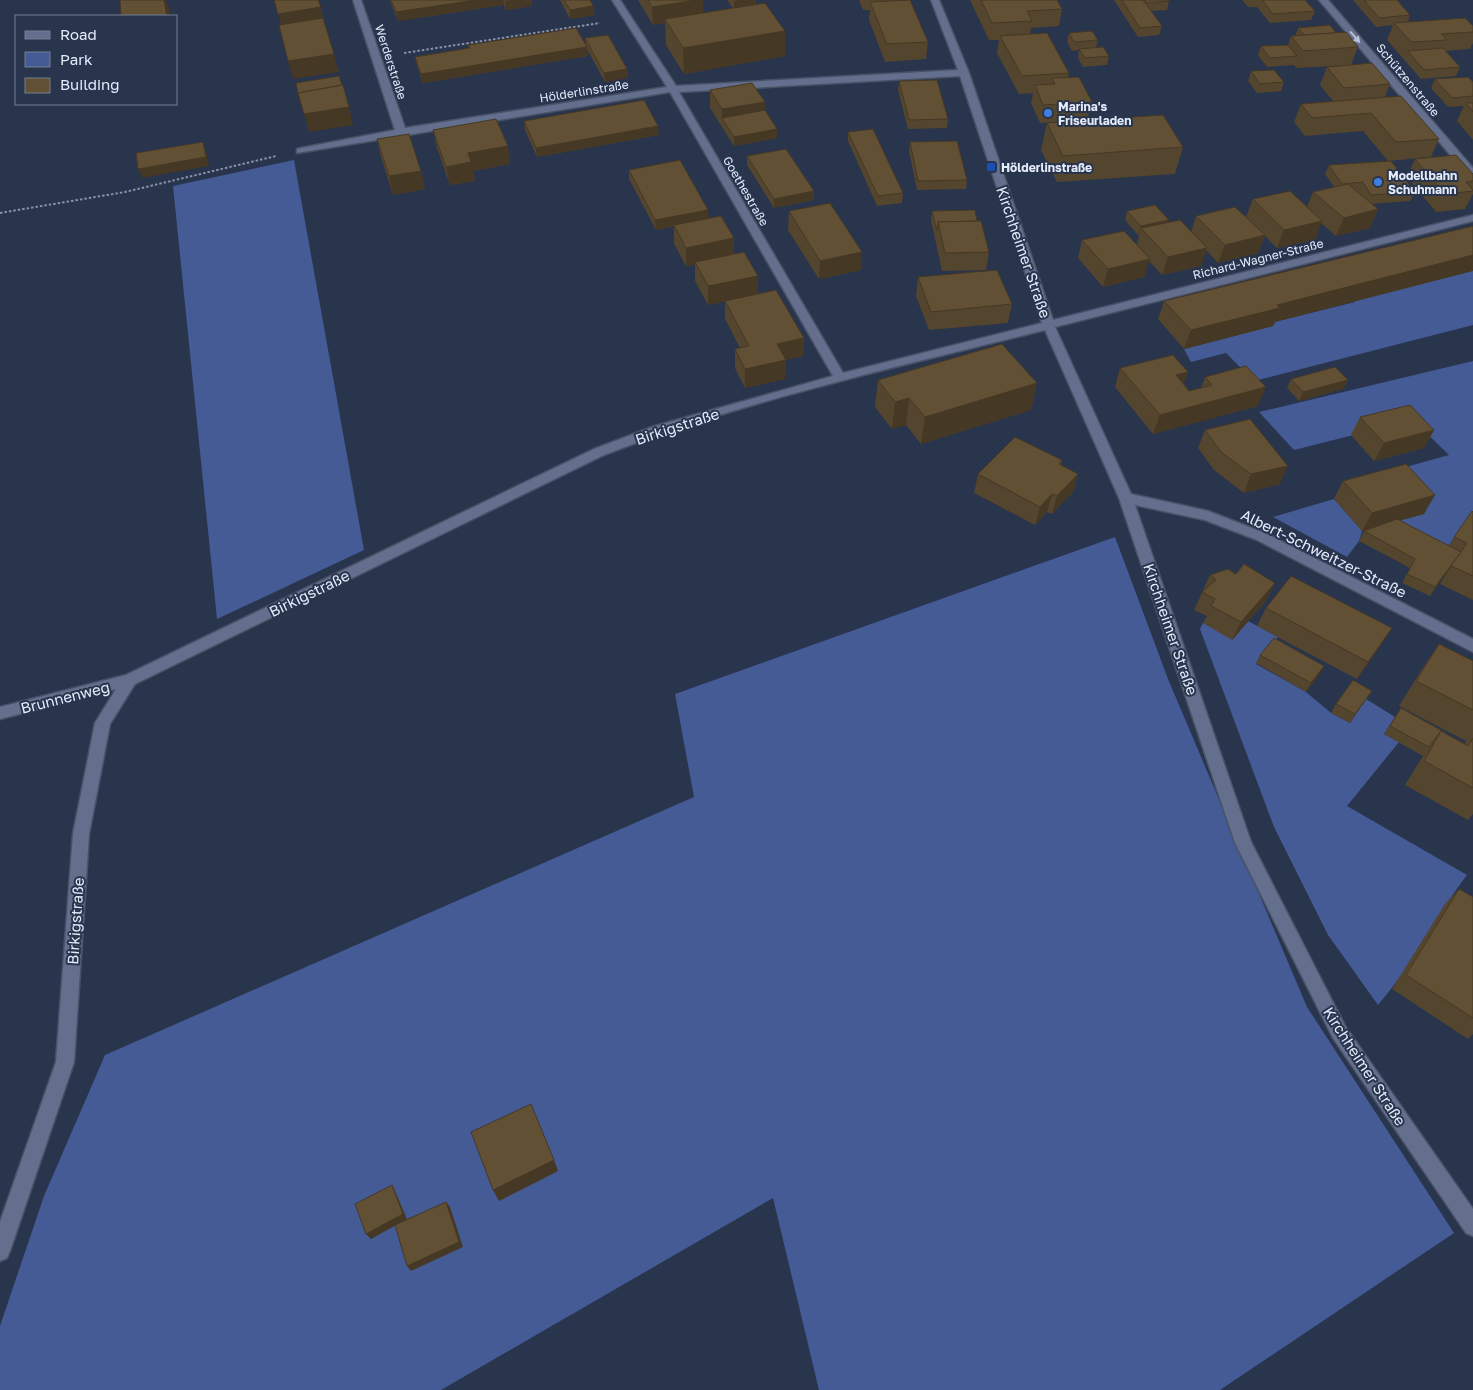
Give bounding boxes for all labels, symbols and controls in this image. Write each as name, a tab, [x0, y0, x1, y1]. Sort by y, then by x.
legend	[15, 15, 178, 105]
street label: Werderstraße	[372, 23, 410, 101]
text: Road	[60, 25, 97, 43]
one-way arrow	[1349, 31, 1360, 43]
street label: Schützenstraße	[1373, 40, 1443, 120]
text: Park	[60, 50, 93, 68]
text: Building	[60, 75, 120, 93]
street label: Hölderlinstraße	[538, 77, 630, 105]
place label: Marina's Friseurladen	[1058, 99, 1131, 128]
marker: Marina's Friseurladen	[1042, 107, 1054, 119]
street label: Goethestraße	[720, 153, 772, 229]
place label: Hölderlinstraße	[1001, 160, 1092, 175]
marker: Hölderlinstraße	[985, 161, 997, 173]
place label: Modellbahn Schuhmann	[1388, 168, 1457, 197]
marker: Modellbahn Schuhmann	[1372, 176, 1384, 188]
street label: Kirchheimer Straße	[993, 184, 1055, 320]
street label: Richard-Wagner-Straße	[1191, 235, 1325, 283]
street label: Birkigstraße	[633, 404, 722, 448]
street label: Albert-Schweitzer-Straße	[1238, 505, 1410, 601]
street label: Kirchheimer Straße	[1140, 561, 1202, 697]
street label: Birkigstraße	[266, 566, 352, 620]
street label: Brunnenweg	[19, 677, 111, 717]
street label: Birkigstraße	[63, 877, 87, 965]
street label: Kirchheimer Straße	[1320, 1003, 1410, 1129]

